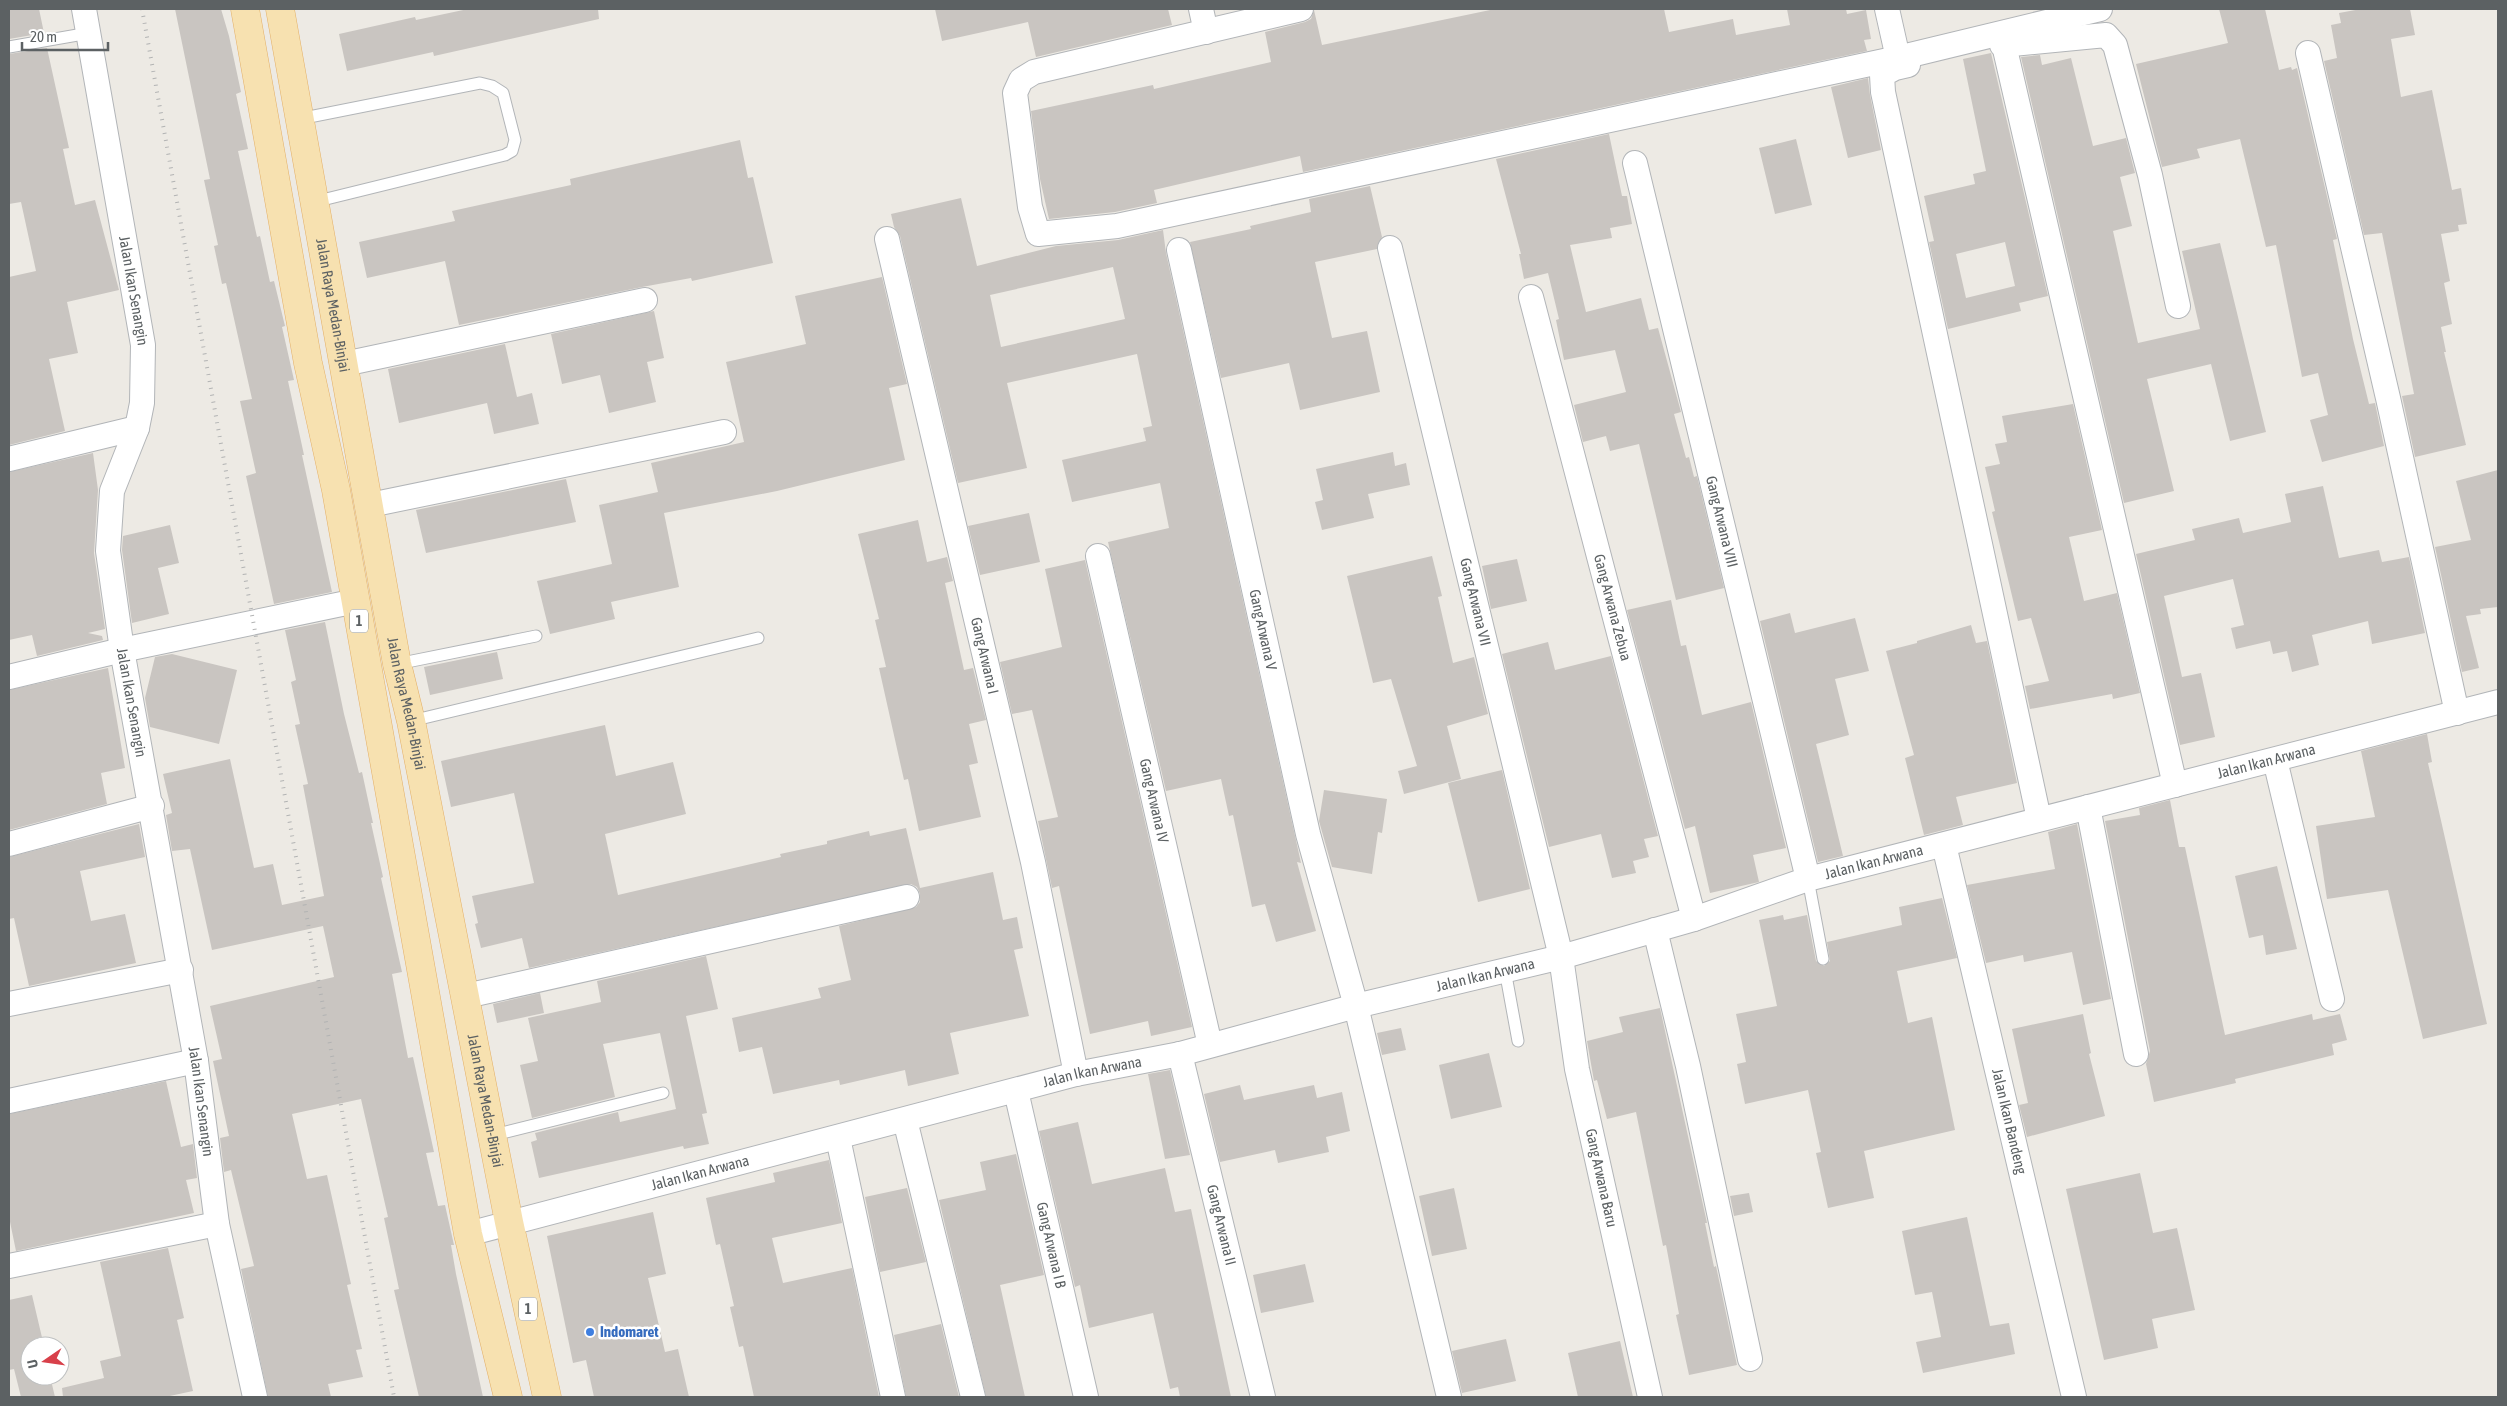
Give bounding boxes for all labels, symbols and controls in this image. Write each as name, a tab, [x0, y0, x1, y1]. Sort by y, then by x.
scale bar	[22, 20, 109, 52]
text: 20 m	[30, 28, 57, 45]
street label: Jalan Ikan Senangin	[116, 235, 152, 347]
street label: Jalan Raya Medan-Binjai	[313, 237, 354, 373]
street label: Gang Arwana VIII	[1703, 474, 1741, 569]
street label: Gang Arwana Zebua	[1591, 552, 1635, 663]
street label: Gang Arwana VII	[1457, 556, 1495, 647]
street label: Gang Arwana V	[1246, 588, 1281, 672]
road number: 1	[350, 610, 368, 632]
street label: Gang Arwana I	[968, 615, 1002, 696]
street label: Jalan Raya Medan-Binjai	[384, 636, 429, 771]
street label: Jalan Ikan Senangin	[114, 647, 150, 759]
street label: Jalan Ikan Arwana	[2215, 740, 2317, 782]
street label: Gang Arwana IV	[1137, 757, 1173, 845]
street label: Jalan Ikan Arwana	[1823, 841, 1925, 882]
street label: Jalan Ikan Arwana	[1434, 955, 1536, 995]
street label: Jalan Raya Medan-Binjai	[464, 1033, 507, 1169]
street label: Jalan Ikan Senangin	[186, 1045, 217, 1157]
street label: Jalan Ikan Arwana	[1041, 1053, 1143, 1090]
street label: Jalan Ikan Bandeng	[1989, 1067, 2030, 1176]
street label: Gang Arwana Baru	[1583, 1127, 1621, 1229]
street label: Jalan Ikan Arwana	[649, 1151, 751, 1193]
street label: Gang Arwana II	[1204, 1183, 1240, 1267]
street label: Gang Arwana I B	[1034, 1200, 1070, 1290]
road number: 1	[519, 1298, 537, 1320]
place label: Indomaret	[600, 1323, 659, 1340]
marker: Indomaret	[584, 1326, 596, 1338]
north arrow	[20, 1336, 70, 1386]
text: U	[24, 1358, 41, 1370]

